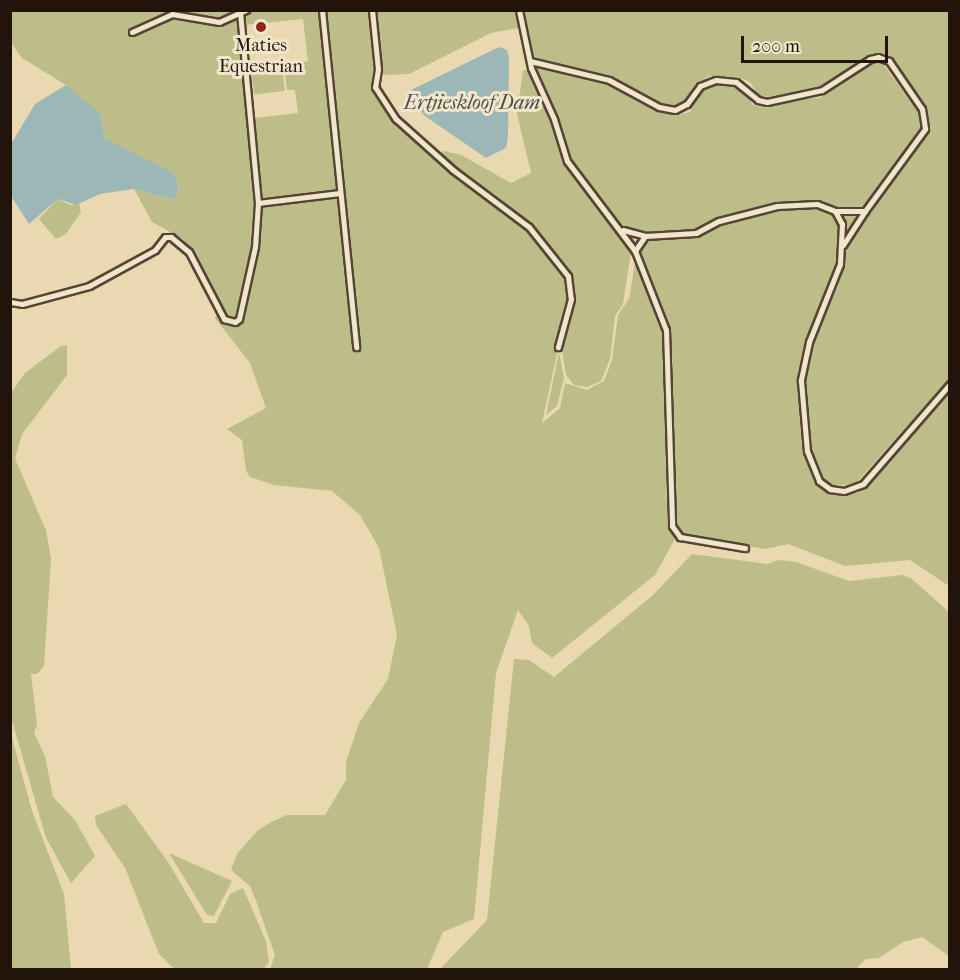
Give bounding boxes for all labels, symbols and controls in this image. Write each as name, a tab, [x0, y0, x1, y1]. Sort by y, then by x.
marker: Maties Equestrian	[254, 20, 268, 34]
scale bar	[744, 24, 891, 62]
place label: Maties Equestrian	[219, 36, 303, 78]
text: 200 m	[752, 36, 800, 57]
water label: Ertjieskloof Dam	[404, 90, 540, 114]

